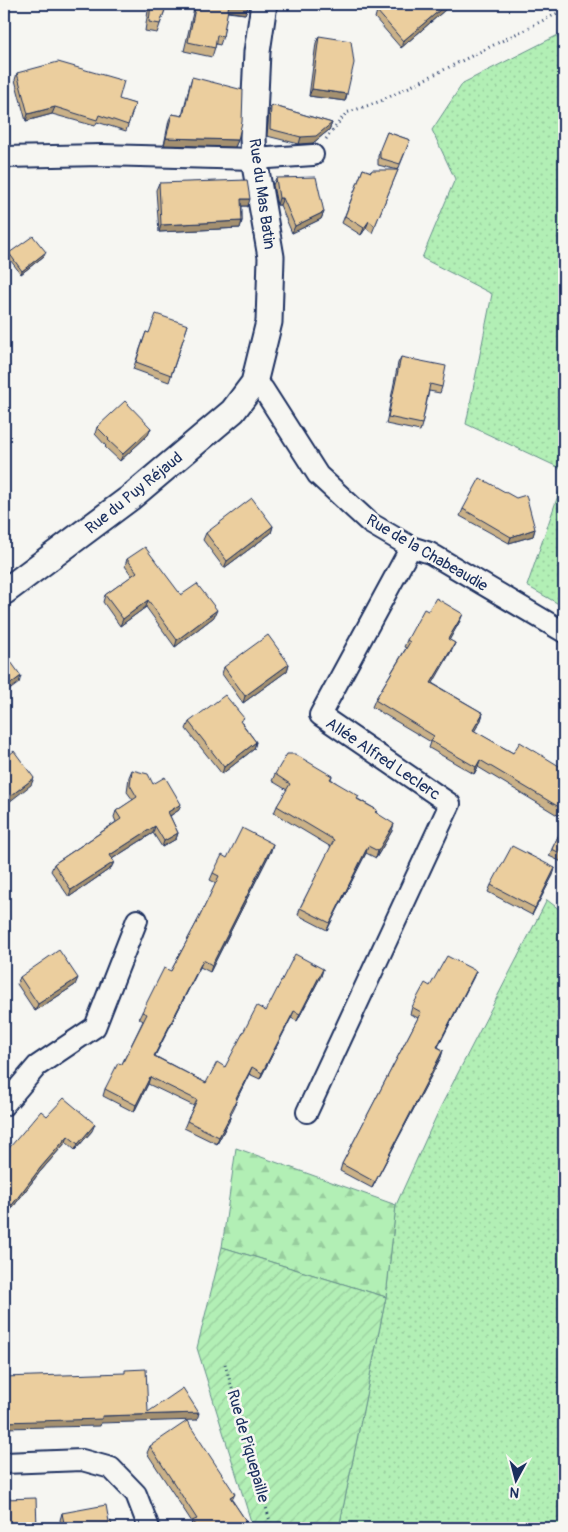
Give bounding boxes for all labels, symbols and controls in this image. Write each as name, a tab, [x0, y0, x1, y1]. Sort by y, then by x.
street label: Rue du Mas Batin	[244, 137, 280, 251]
street label: Rue du Puy Réjaud	[81, 448, 187, 538]
street label: Rue de la Chabeaudie	[363, 510, 491, 596]
street label: Allée Alfred Leclerc	[322, 713, 444, 805]
street label: Rue de Piquepaille	[222, 1387, 274, 1505]
north arrow	[490, 1454, 540, 1504]
text: N	[509, 1483, 520, 1501]

